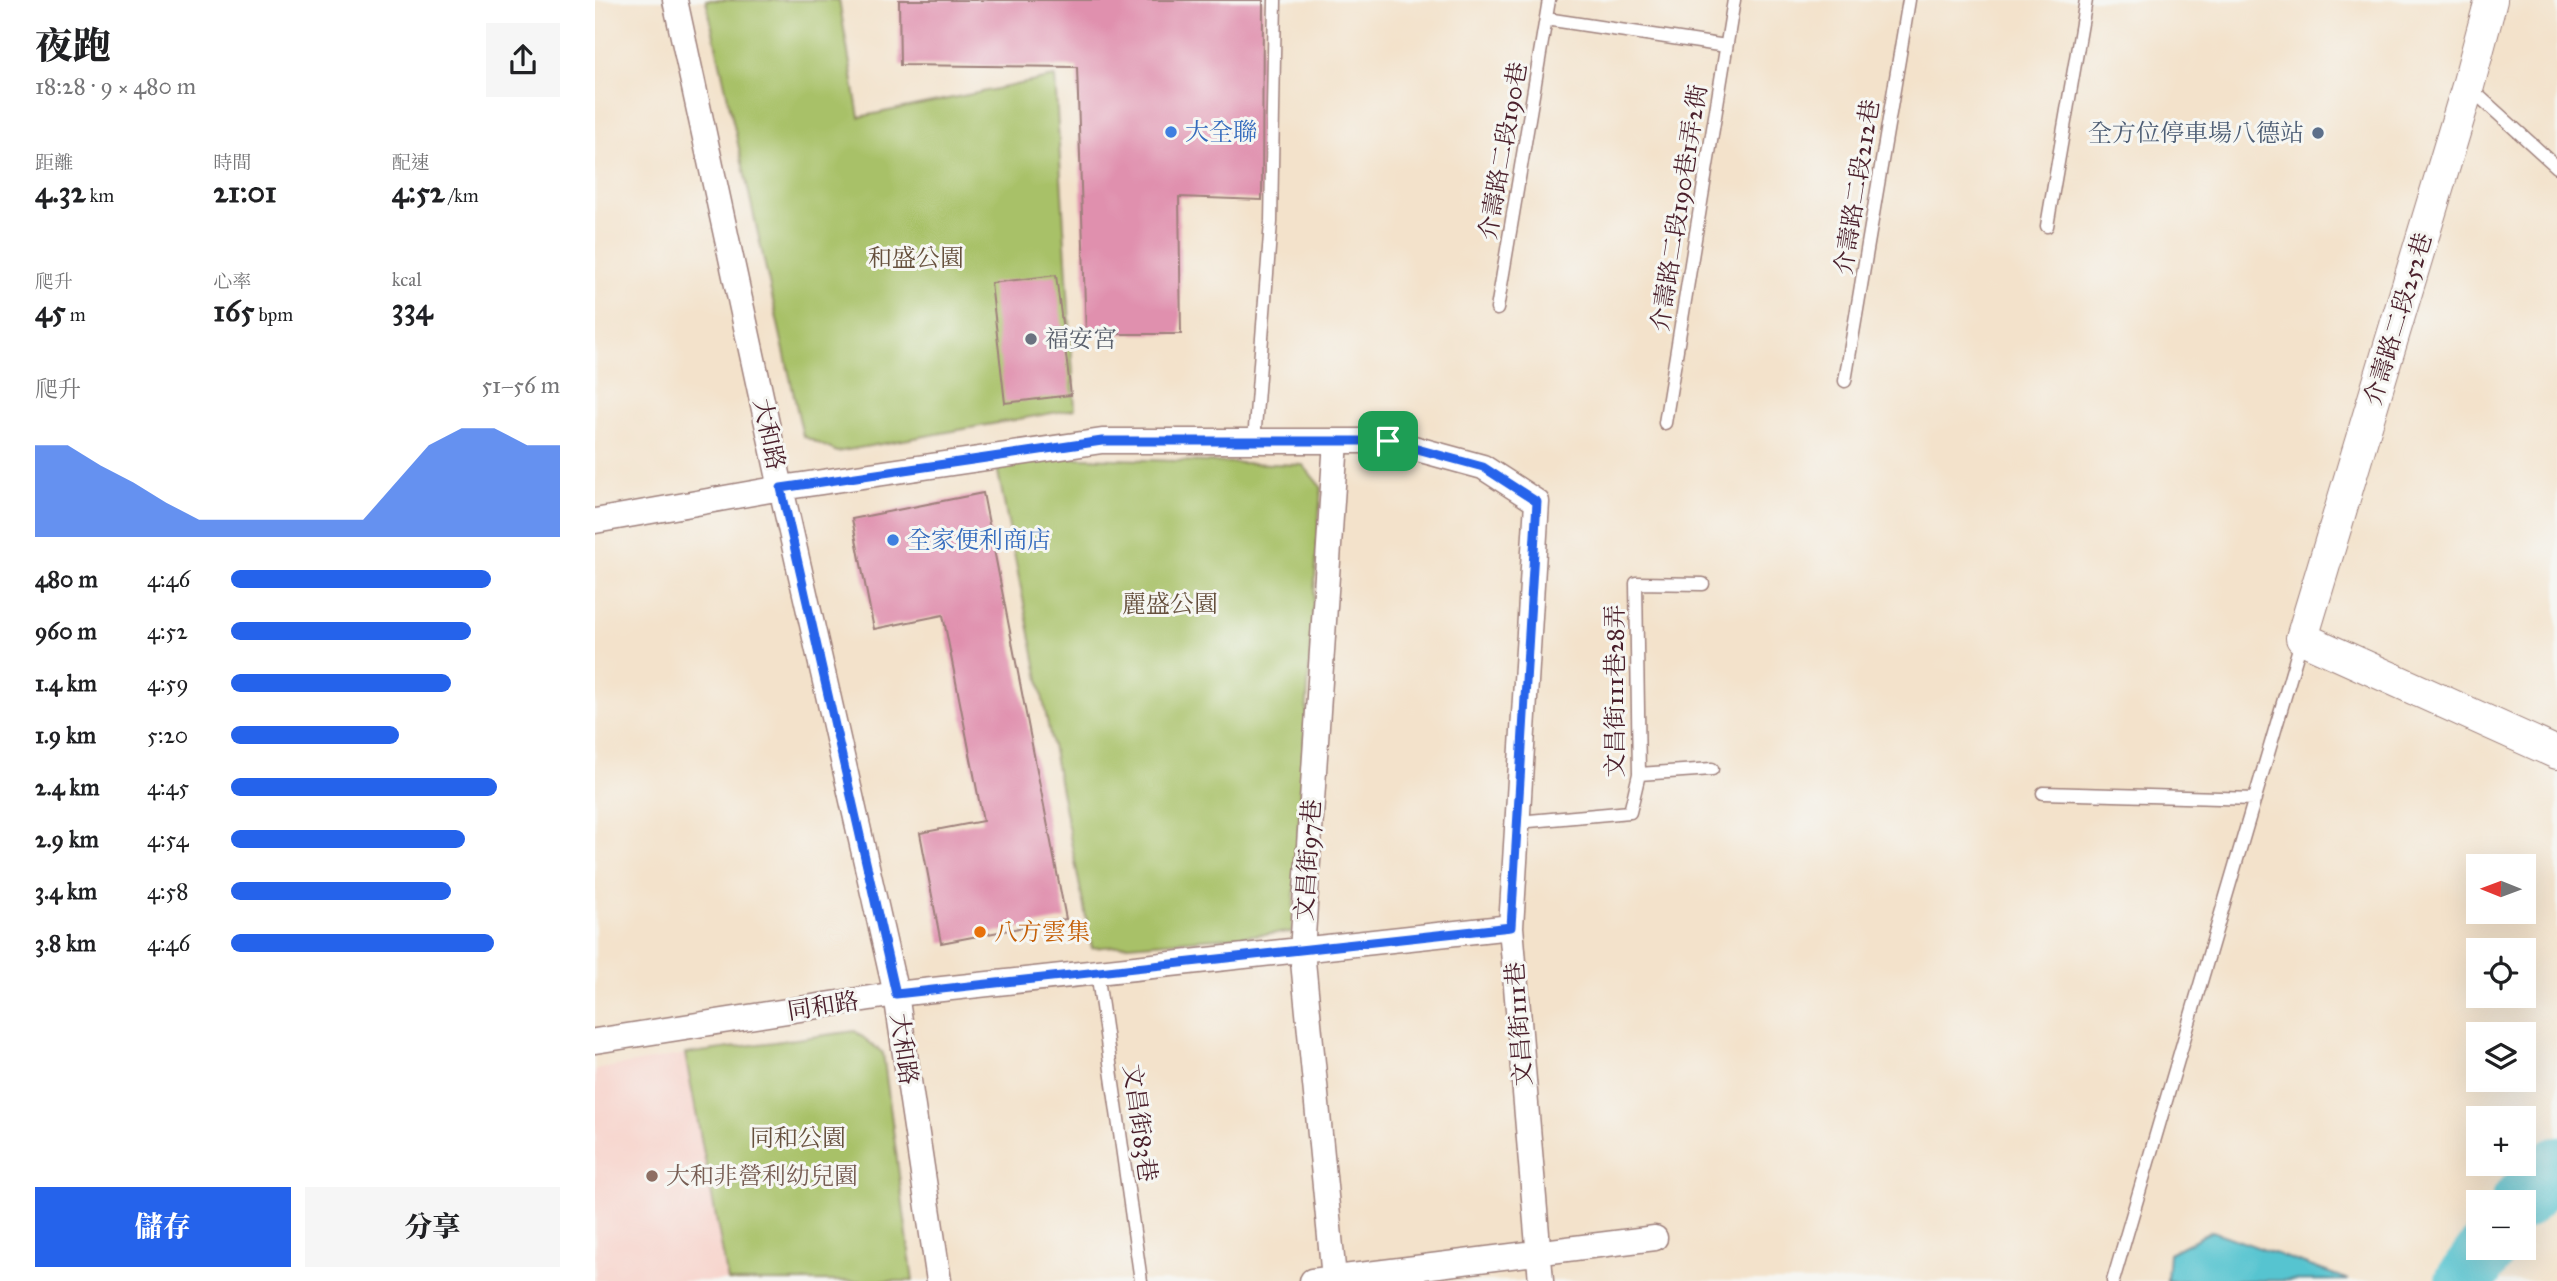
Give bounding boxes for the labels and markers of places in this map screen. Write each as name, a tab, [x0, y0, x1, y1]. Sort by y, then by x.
place label: 大全聯	[1185, 117, 1257, 147]
place label: 全方位停車場八德站	[2088, 118, 2304, 148]
marker: 大全聯	[1163, 124, 1179, 140]
marker: 全方位停車場八德站	[2310, 125, 2326, 141]
place label: 福安宮	[1045, 324, 1117, 354]
marker: 福安宮	[1023, 331, 1039, 347]
pin	[1358, 411, 1418, 471]
place label: 全家便利商店	[907, 525, 1051, 555]
marker: 全家便利商店	[885, 532, 901, 548]
place label: 八方雲集	[994, 917, 1090, 947]
marker: 八方雲集	[972, 924, 988, 940]
place label: 大和非營利幼兒園	[666, 1161, 858, 1191]
marker: 大和非營利幼兒園	[644, 1168, 660, 1184]

